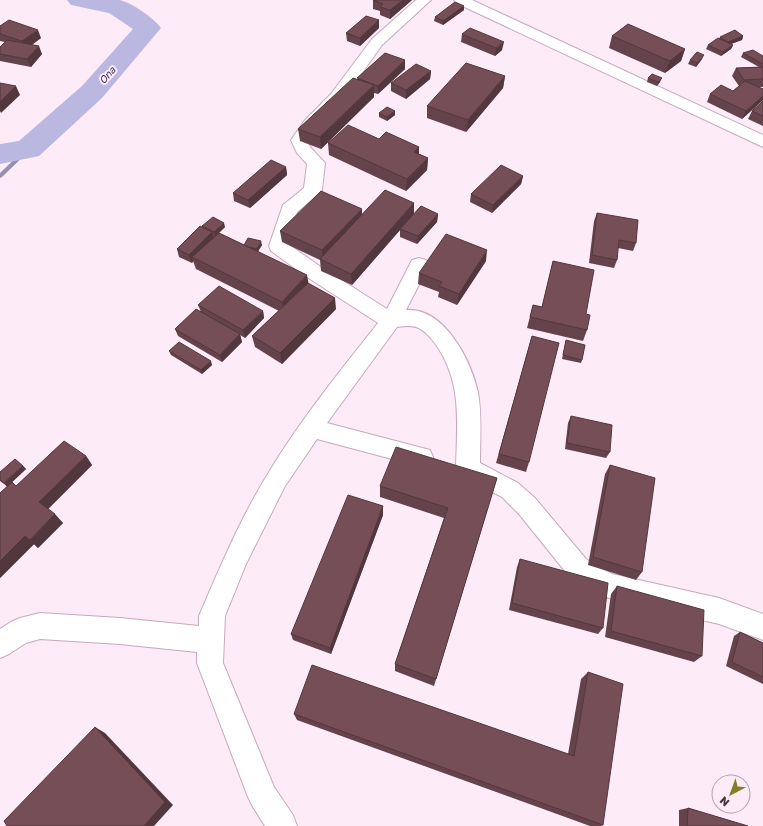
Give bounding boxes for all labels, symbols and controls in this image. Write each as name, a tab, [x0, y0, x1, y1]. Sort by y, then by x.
water label: Ona	[96, 64, 118, 86]
north arrow	[711, 774, 751, 814]
text: N	[717, 794, 732, 810]

